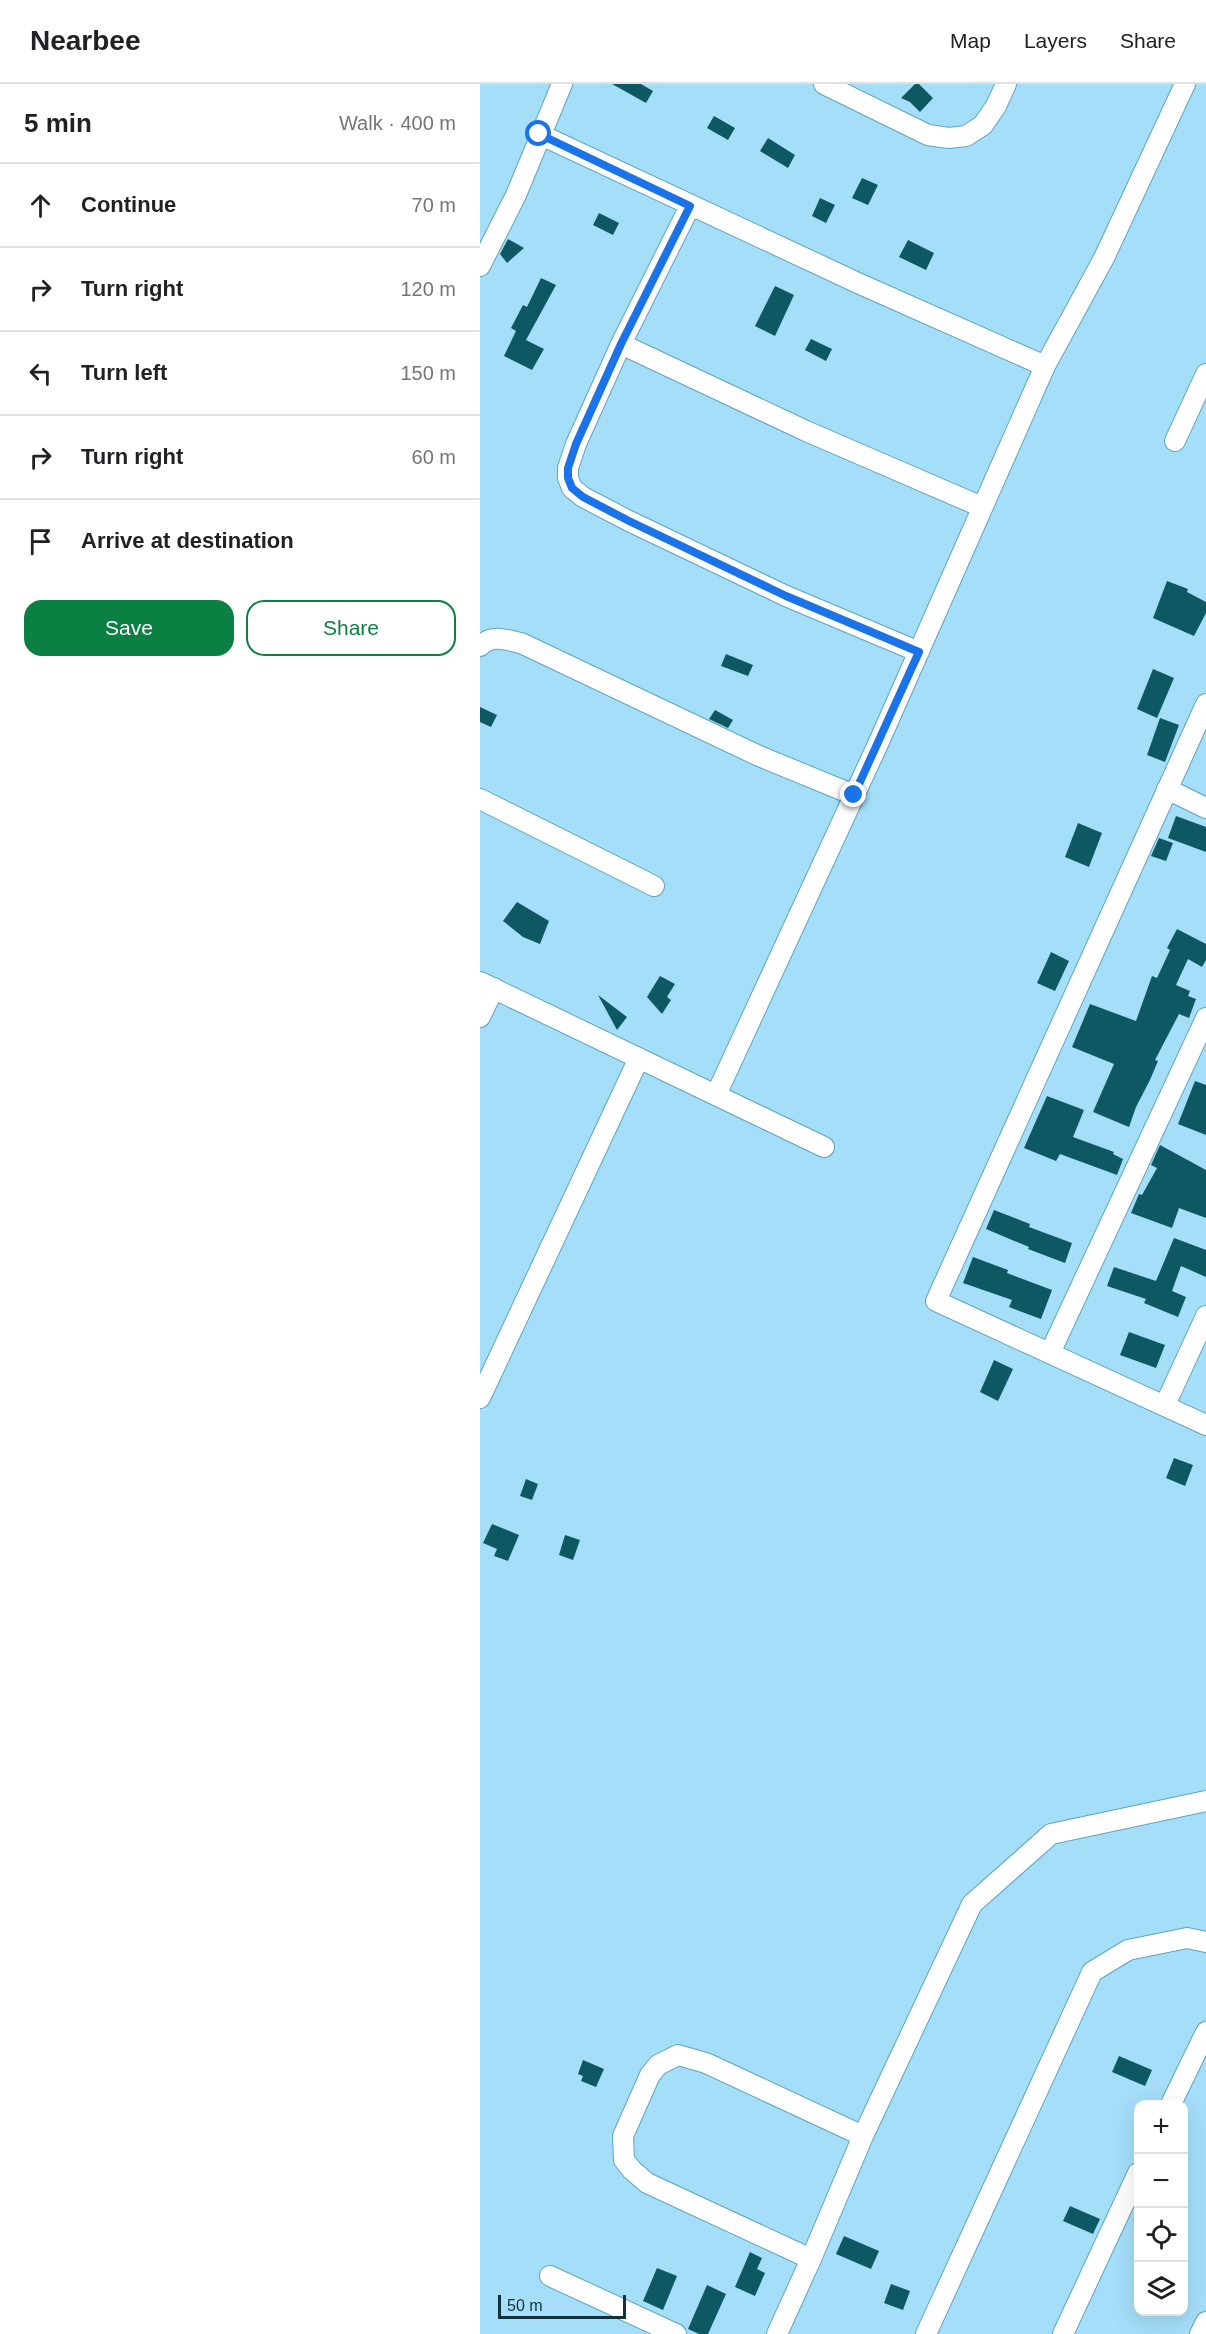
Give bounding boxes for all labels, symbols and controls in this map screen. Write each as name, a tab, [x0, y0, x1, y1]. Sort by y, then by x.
text: Nearbee	[30, 25, 141, 56]
text: Map	[950, 29, 991, 52]
text: Layers	[1024, 29, 1087, 52]
text: Share	[1120, 29, 1176, 52]
text: 5 min	[24, 108, 92, 138]
text: Walk · 400 m	[339, 112, 456, 134]
route start	[525, 120, 551, 146]
icon: ahead	[24, 189, 57, 222]
text: Continue	[81, 192, 176, 217]
text: 70 m	[412, 194, 456, 216]
icon: right	[24, 273, 57, 306]
text: Turn right	[81, 276, 183, 301]
text: 120 m	[400, 278, 456, 300]
icon: left	[24, 357, 57, 390]
text: Turn left	[81, 360, 167, 385]
text: 150 m	[400, 362, 456, 384]
icon: right	[24, 441, 57, 474]
text: Turn right	[81, 444, 183, 469]
text: 60 m	[412, 446, 456, 468]
icon: arrive	[24, 525, 57, 558]
text: Arrive at destination	[81, 528, 294, 553]
button: Save	[24, 600, 234, 656]
button: Share	[246, 600, 456, 656]
route end	[840, 781, 866, 807]
map controls	[1134, 2100, 1188, 2316]
button: +	[1134, 2100, 1188, 2154]
button: −	[1134, 2154, 1188, 2208]
button: locate	[1134, 2208, 1188, 2262]
button: layers	[1134, 2262, 1188, 2316]
scale bar	[498, 2292, 626, 2320]
text: 50 m	[507, 2297, 543, 2314]

